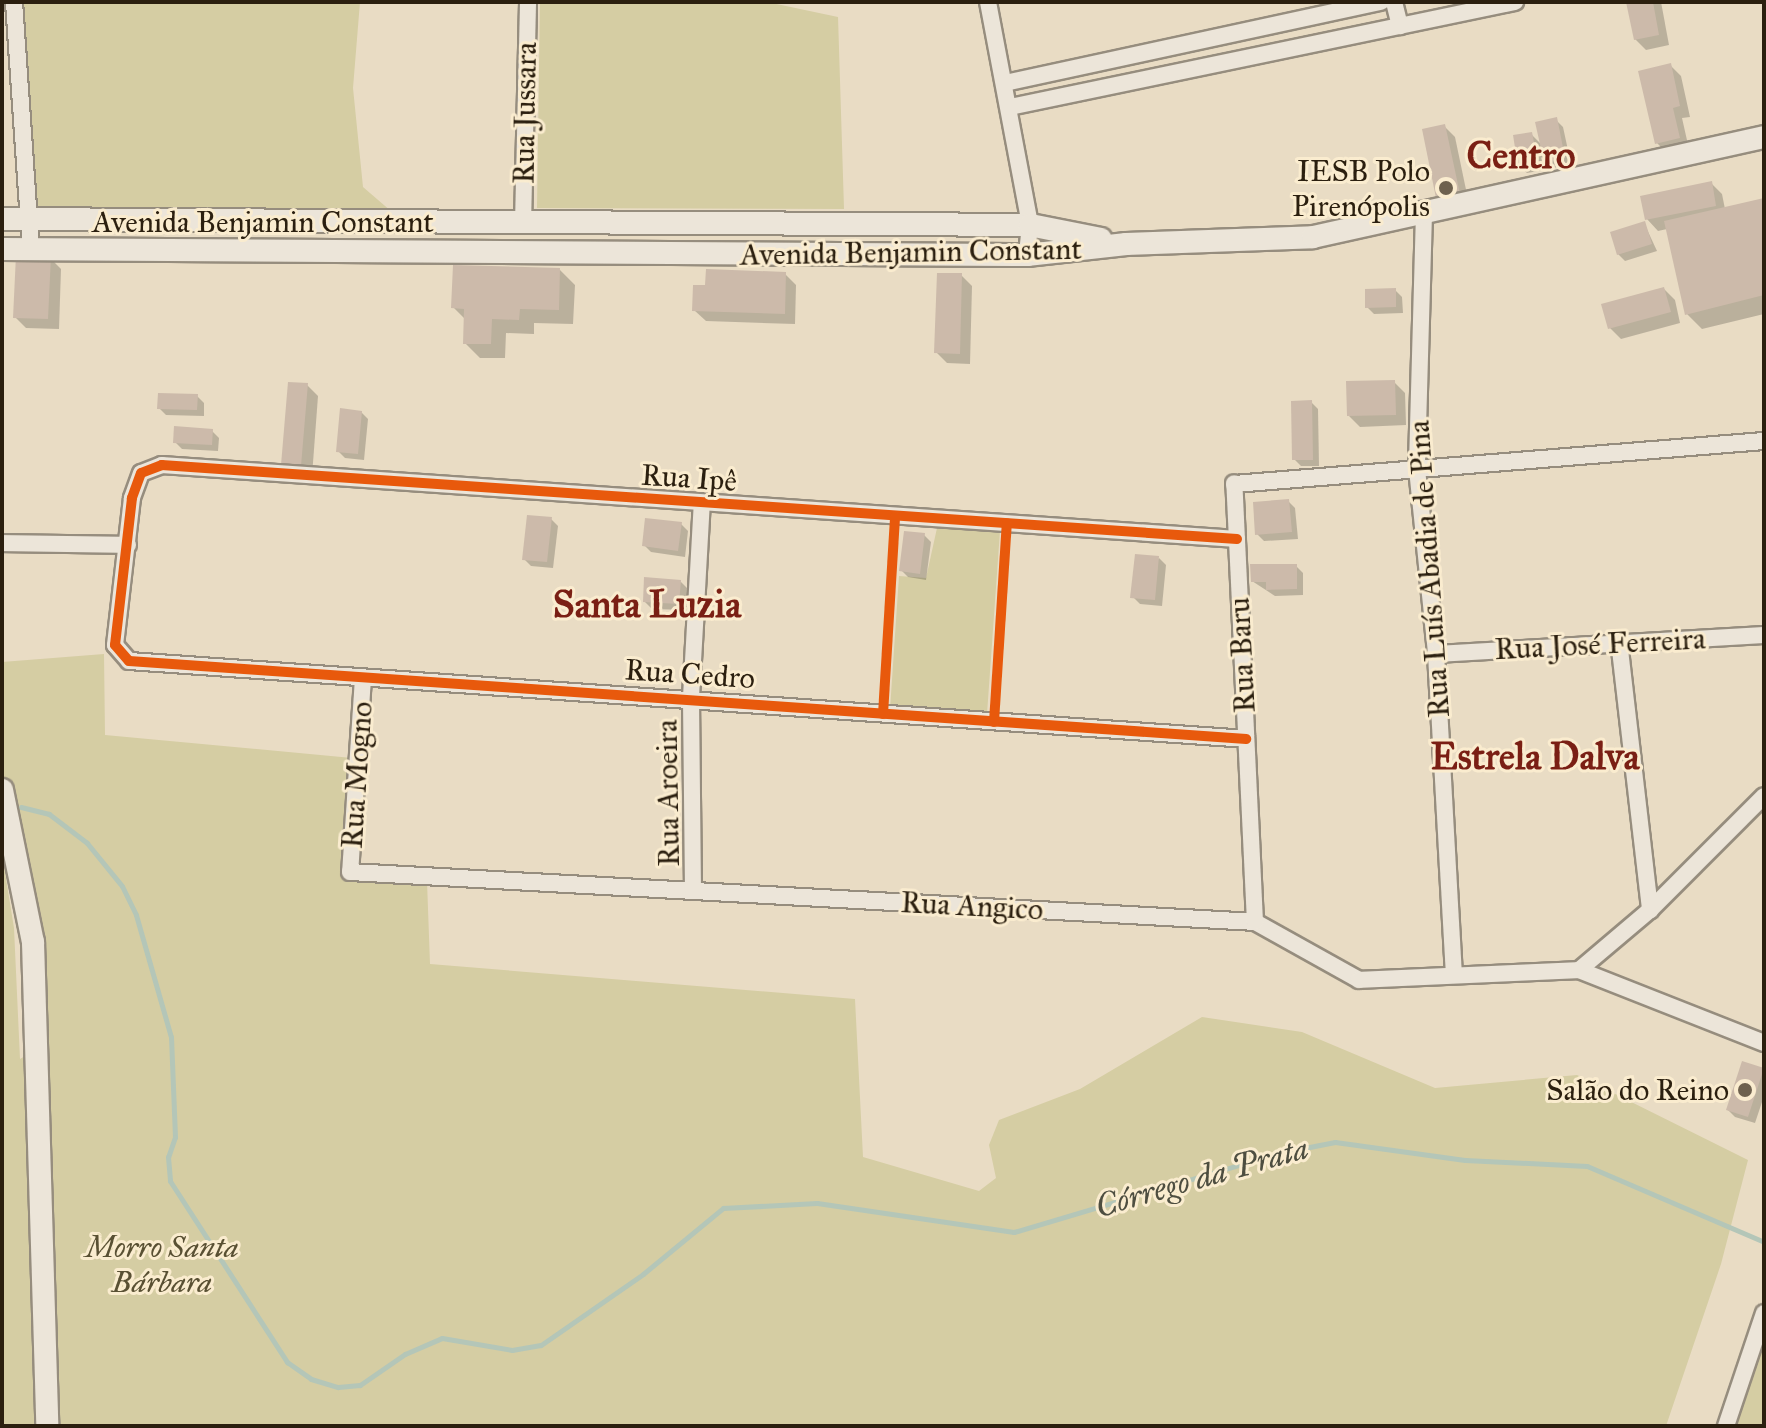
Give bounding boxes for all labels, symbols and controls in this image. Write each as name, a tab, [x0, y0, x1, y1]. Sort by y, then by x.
street label: Rua Jussara	[506, 42, 544, 184]
district label: Centro	[1466, 133, 1576, 179]
place label: IESB Polo Pirenópolis	[1292, 153, 1430, 224]
marker: IESB Polo Pirenópolis	[1437, 179, 1455, 197]
street label: Avenida Benjamin Constant	[92, 204, 434, 240]
street label: Avenida Benjamin Constant	[740, 231, 1082, 273]
street label: Rua Luís Abadia de Pina	[1401, 419, 1457, 719]
street label: Rua Ipê	[640, 457, 738, 499]
district label: Santa Luzia	[553, 582, 741, 628]
street label: Rua Baru	[1221, 596, 1263, 714]
street label: Rua José Ferreira	[1494, 621, 1706, 667]
street label: Rua Cedro	[624, 651, 756, 697]
street label: Rua Mogno	[334, 700, 380, 850]
street label: Rua Aroeira	[649, 719, 687, 867]
district label: Estrela Dalva	[1431, 734, 1639, 780]
street label: Rua Angico	[900, 884, 1044, 928]
place label: Salão do Reino	[1546, 1072, 1729, 1108]
marker: Salão do Reino	[1736, 1081, 1754, 1099]
water label: Córrego da Prata	[1091, 1129, 1313, 1227]
park label: Morro Santa Bárbara	[85, 1229, 239, 1300]

